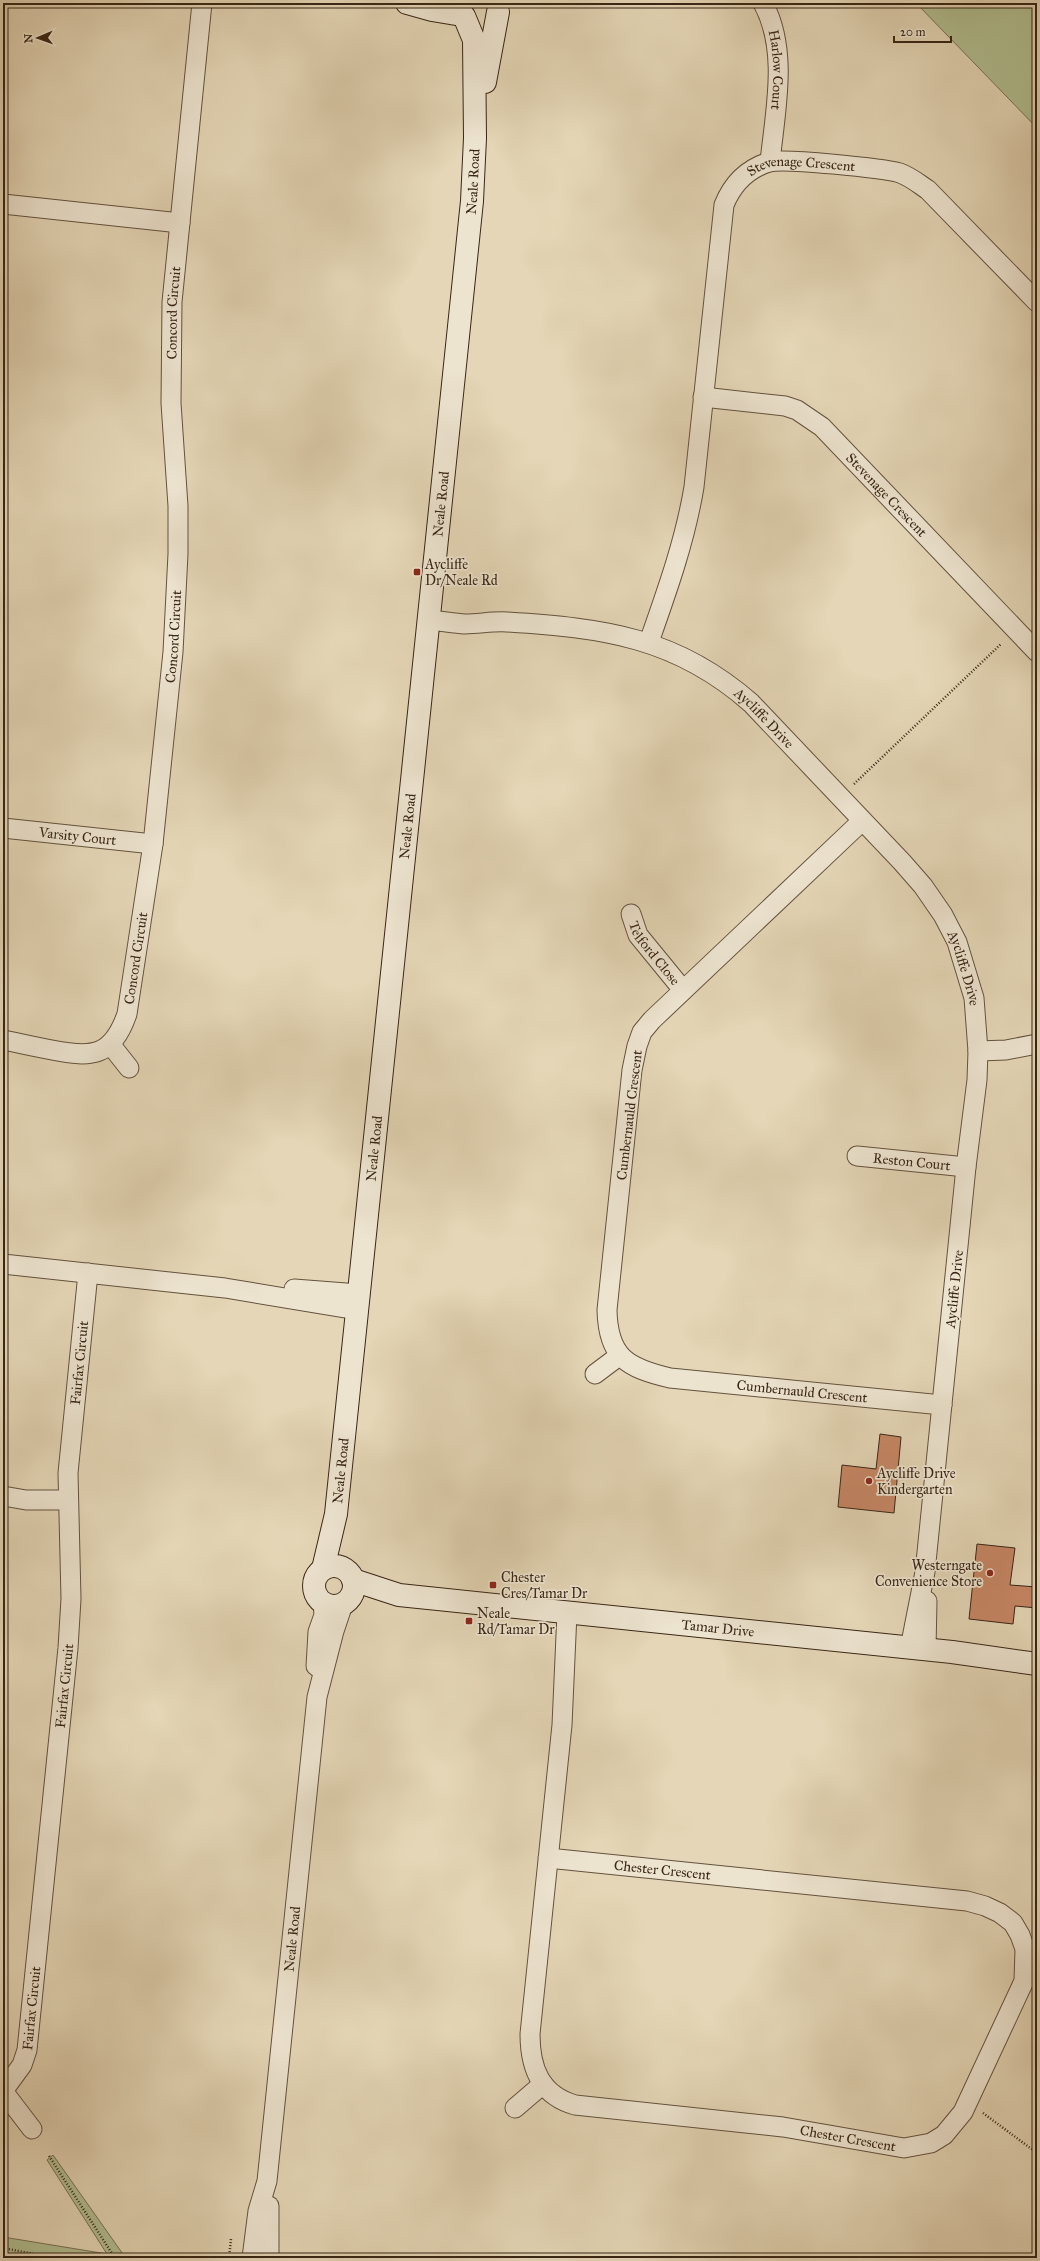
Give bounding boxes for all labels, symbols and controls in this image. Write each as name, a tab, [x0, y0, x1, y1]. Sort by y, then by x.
north arrow	[18, 18, 58, 58]
scale bar	[894, 18, 951, 44]
text: 20 m	[900, 25, 926, 39]
street label: Harlow Court	[765, 28, 786, 111]
text: N	[22, 33, 35, 43]
street label: Neale Road	[463, 148, 483, 215]
street label: Stevenage Crescent	[744, 153, 856, 180]
street label: Concord Circuit	[163, 266, 185, 360]
street label: Stevenage Crescent	[842, 449, 930, 541]
street label: Neale Road	[429, 470, 453, 538]
place label: Aycliffe Dr/Neale Rd	[424, 556, 498, 589]
marker: Aycliffe Dr/Neale Rd	[412, 567, 422, 577]
street label: Concord Circuit	[162, 590, 185, 684]
street label: Aycliffe Drive	[730, 684, 798, 752]
street label: Neale Road	[396, 793, 420, 860]
street label: Varsity Court	[37, 824, 117, 849]
street label: Concord Circuit	[121, 911, 151, 1006]
street label: Telford Close	[625, 919, 684, 989]
street label: Aycliffe Drive	[943, 927, 983, 1007]
street label: Cumbernauld Crescent	[613, 1049, 646, 1181]
street label: Neale Road	[363, 1115, 386, 1182]
street label: Reston Court	[872, 1150, 951, 1174]
street label: Aycliffe Drive	[942, 1249, 967, 1330]
street label: Fairfax Circuit	[67, 1320, 92, 1406]
street label: Cumbernauld Crescent	[736, 1377, 868, 1407]
street label: Neale Road	[329, 1437, 353, 1504]
place label: Aycliffe Drive Kindergarten	[876, 1465, 956, 1498]
marker: Aycliffe Drive Kindergarten	[864, 1476, 874, 1486]
place label: Westerngate Convenience Store	[875, 1557, 982, 1590]
marker: Westerngate Convenience Store	[985, 1568, 995, 1578]
place label: Chester Cres/Tamar Dr	[501, 1569, 588, 1602]
marker: Chester Cres/Tamar Dr	[488, 1580, 498, 1590]
place label: Neale Rd/Tamar Dr	[477, 1605, 555, 1638]
marker: Neale Rd/Tamar Dr	[464, 1616, 474, 1626]
street label: Tamar Drive	[681, 1616, 755, 1641]
street label: Fairfax Circuit	[52, 1643, 77, 1729]
street label: Chester Crescent	[613, 1857, 712, 1884]
street label: Neale Road	[281, 1905, 304, 1973]
street label: Fairfax Circuit	[19, 1965, 45, 2051]
street label: Chester Crescent	[799, 2122, 897, 2155]

